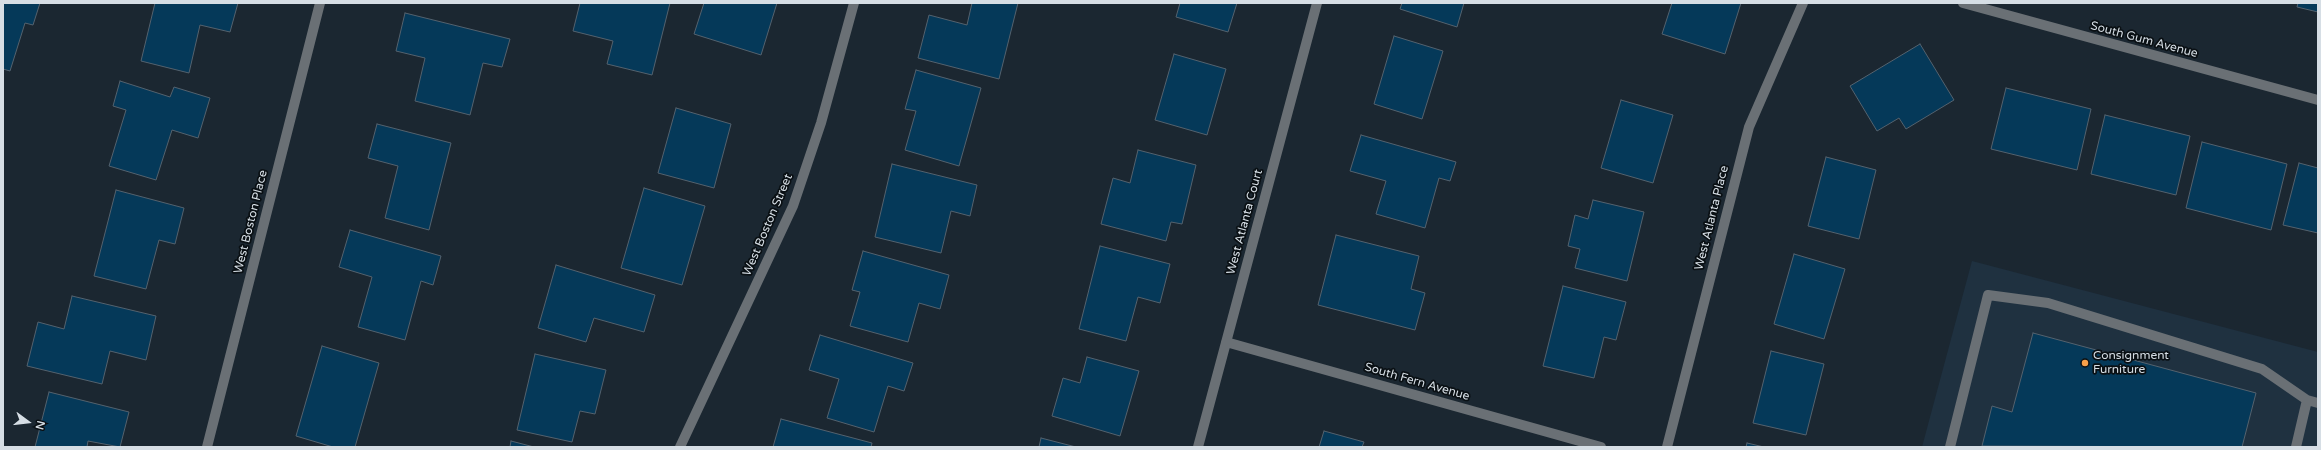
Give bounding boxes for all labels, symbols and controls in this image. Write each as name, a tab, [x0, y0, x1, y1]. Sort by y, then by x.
street label: South Gum Avenue	[2089, 19, 2199, 61]
street label: West Atlanta Place	[1692, 164, 1732, 272]
street label: West Atlanta Court	[1224, 168, 1266, 276]
street label: West Boston Place	[231, 169, 271, 275]
street label: West Boston Street	[740, 172, 796, 278]
place label: Consignment Furniture	[2093, 349, 2169, 377]
marker: Consignment Furniture	[2080, 358, 2090, 368]
street label: South Fern Avenue	[1363, 360, 1471, 404]
north arrow	[8, 402, 48, 442]
text: N	[33, 419, 47, 431]

